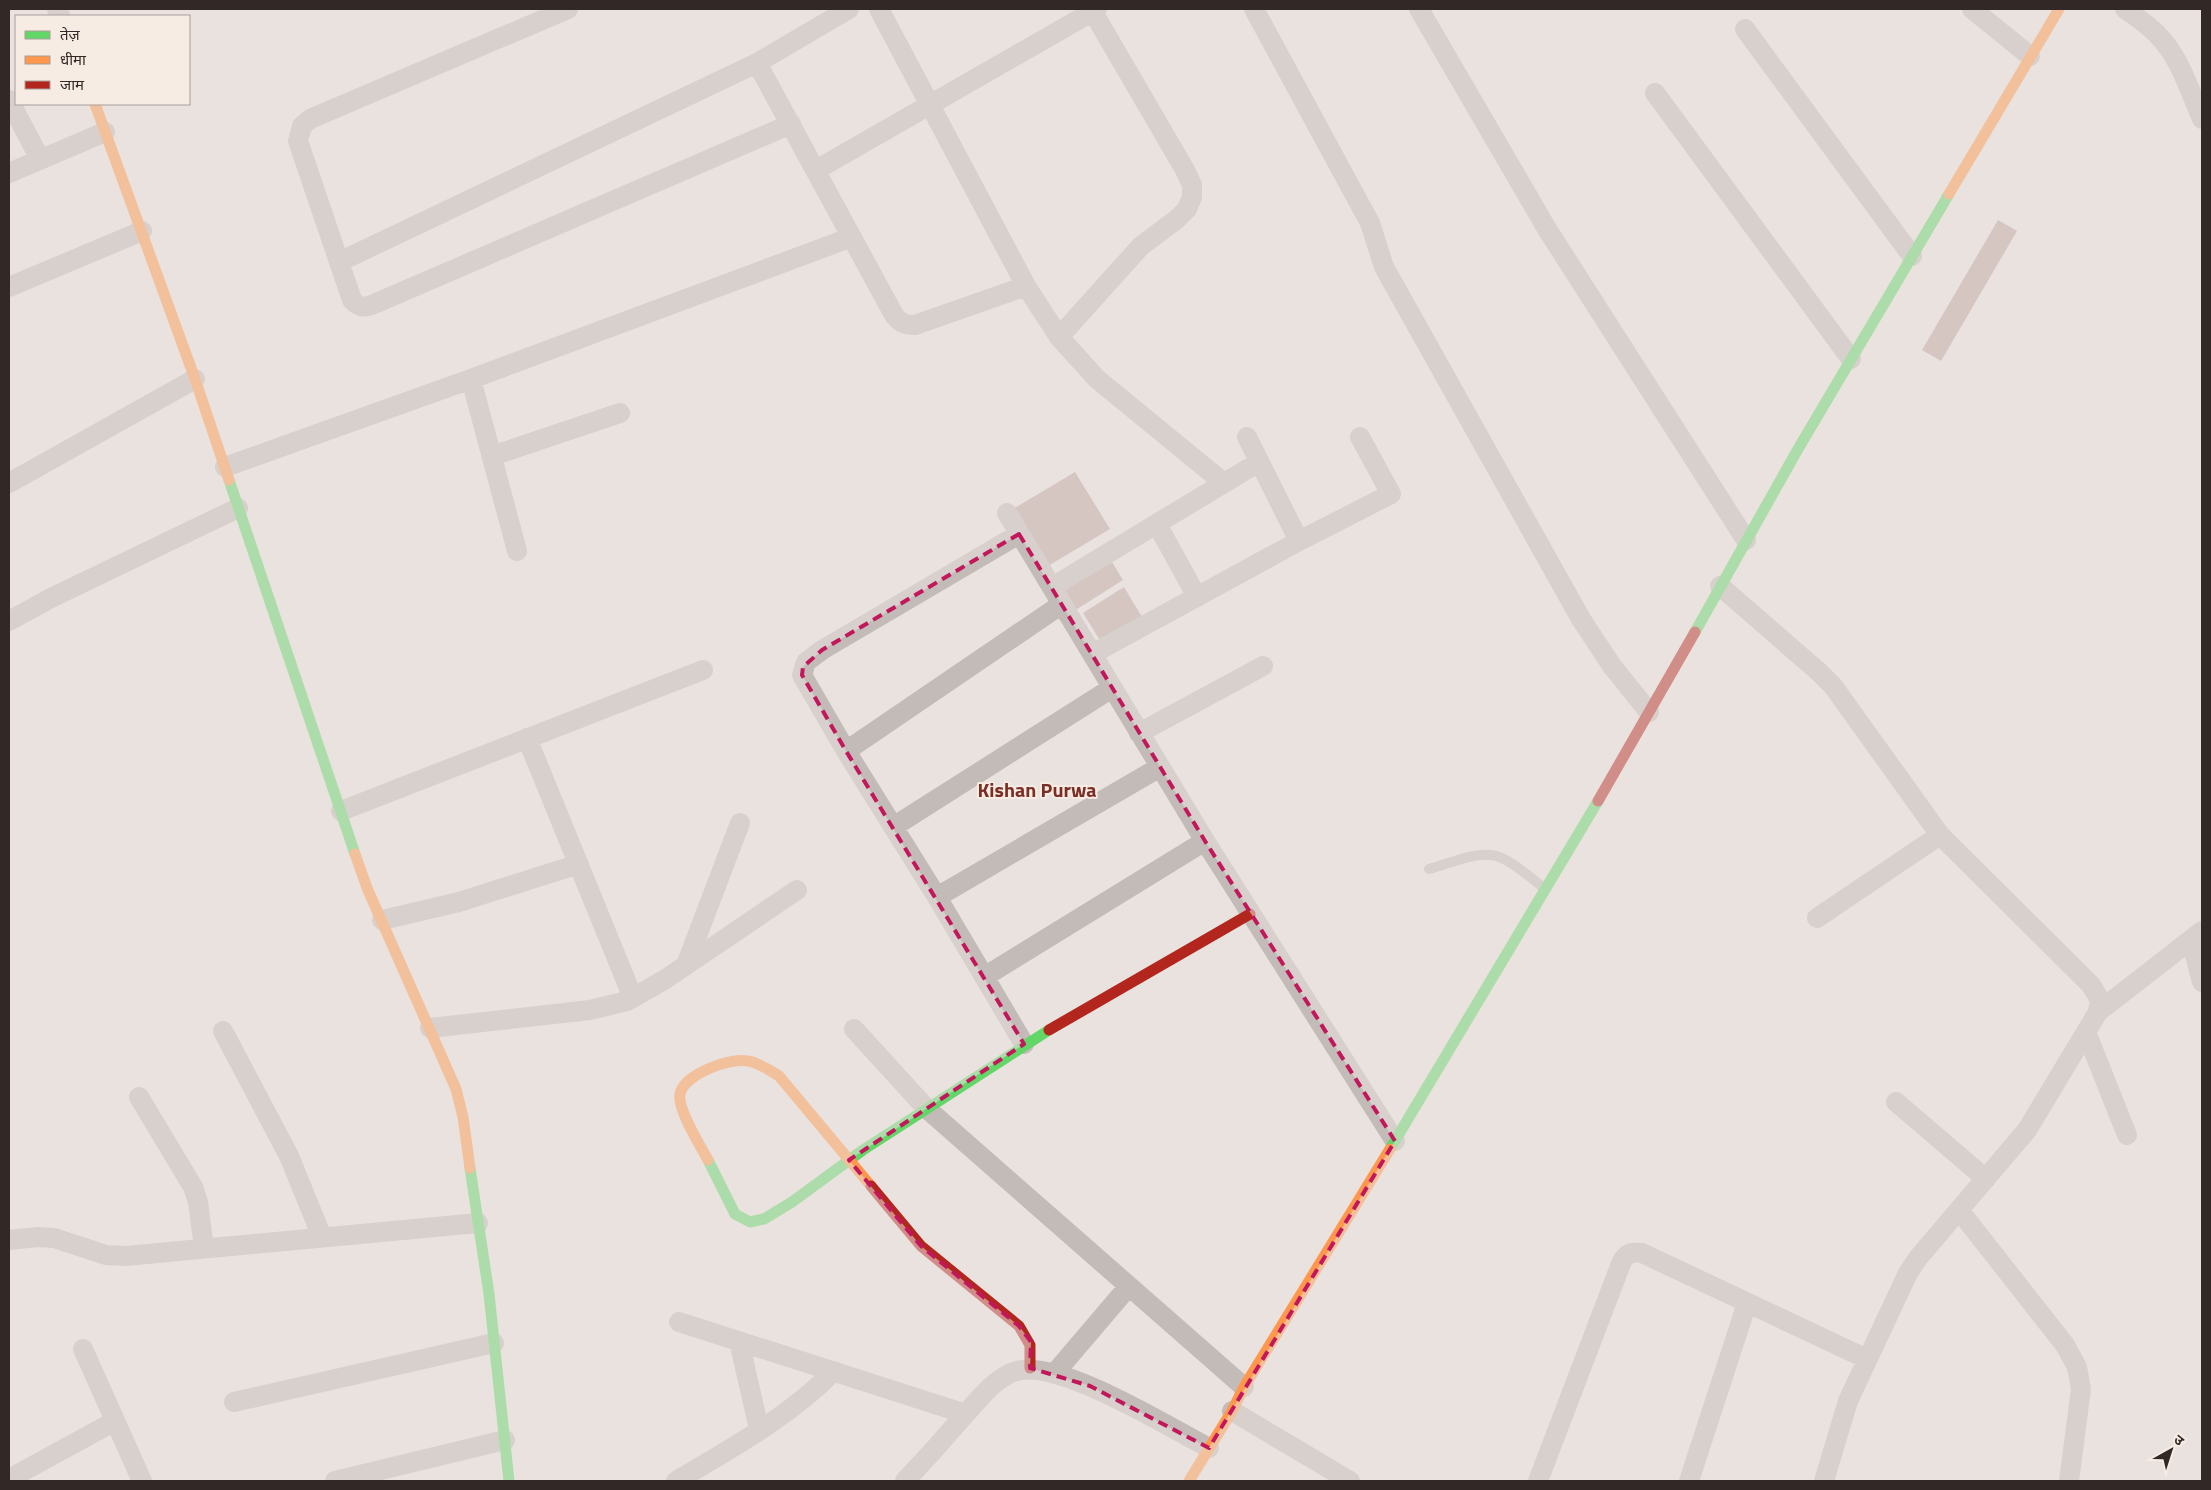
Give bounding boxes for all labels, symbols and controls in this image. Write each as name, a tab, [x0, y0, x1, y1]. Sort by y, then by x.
legend	[15, 15, 190, 105]
text: तेज़	[60, 23, 81, 46]
text: धीमा	[60, 48, 87, 71]
text: जाम	[60, 73, 85, 96]
district label: Kishan Purwa	[977, 774, 1097, 805]
north arrow	[2146, 1425, 2196, 1475]
text: उ	[2170, 1429, 2190, 1451]

